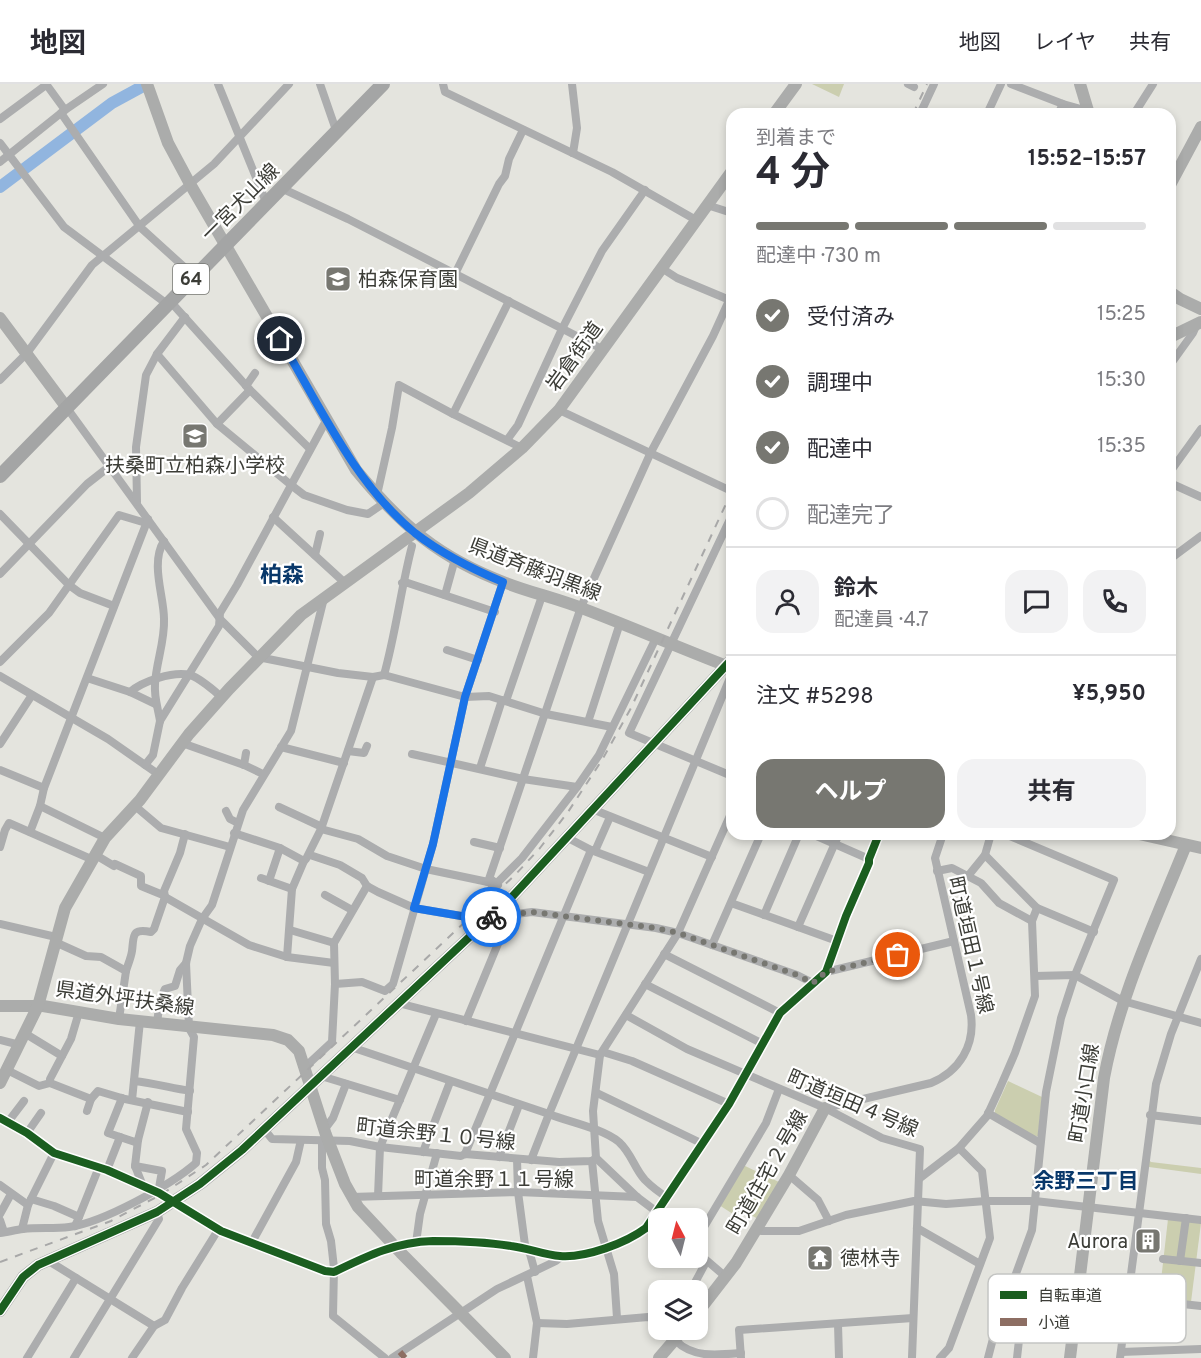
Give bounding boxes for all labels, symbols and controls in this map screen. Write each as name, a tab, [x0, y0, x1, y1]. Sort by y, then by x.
text: 地図	[30, 27, 86, 63]
text: 地図	[959, 30, 1001, 57]
text: レイヤ	[1034, 30, 1096, 57]
text: 共有	[1129, 30, 1171, 57]
text: 到着まで	[756, 126, 836, 152]
text: 15:52–15:57	[1028, 146, 1146, 173]
text: 4 分	[756, 150, 830, 199]
street label: 一宮犬山線	[197, 159, 286, 248]
text: 配達中 · 730 m	[756, 244, 881, 270]
road number: 64	[173, 264, 209, 294]
school or university icon: 柏森保育園	[323, 264, 353, 294]
place label: 柏森保育園	[358, 268, 458, 294]
icon: check	[756, 299, 789, 332]
text: 15:25	[1097, 302, 1146, 328]
text: 受付済み	[807, 305, 895, 332]
pin	[254, 313, 305, 364]
street label: 岩倉街道	[542, 317, 610, 397]
icon: home	[263, 322, 296, 355]
icon: check	[756, 365, 789, 398]
text: 15:30	[1097, 368, 1146, 394]
text: 調理中	[807, 371, 873, 398]
school or university icon: 扶桑町立柏森小学校	[180, 421, 210, 451]
icon: check	[756, 431, 789, 464]
text: 15:35	[1097, 434, 1146, 460]
text: 配達中	[807, 437, 873, 464]
place label: 扶桑町立柏森小学校	[105, 454, 285, 480]
text: 配達完了	[807, 503, 895, 530]
street label: 県道斉藤羽黒線	[464, 534, 604, 608]
district label: 柏森	[260, 563, 304, 590]
button: person	[756, 570, 819, 633]
button: chat	[1005, 570, 1068, 633]
button: phone	[1083, 570, 1146, 633]
text: 鈴木	[834, 576, 878, 603]
text: 配達員 · 4.7	[834, 608, 929, 634]
text: ¥5,950	[1072, 681, 1146, 708]
text: 注文 #5298	[756, 684, 874, 711]
button: ヘルプ	[756, 759, 945, 828]
button: 共有	[957, 759, 1146, 828]
street label: 町道垣田１号線	[941, 874, 997, 1017]
courier	[461, 887, 521, 947]
icon: bike	[475, 901, 508, 934]
pin	[872, 929, 923, 980]
icon: bag	[881, 938, 914, 971]
street label: 県道外坪扶桑線	[54, 977, 196, 1023]
street label: 町道小口線	[1065, 1042, 1107, 1145]
street label: 町道垣田４号線	[783, 1066, 922, 1144]
street label: 町道住宅２号線	[722, 1106, 815, 1240]
street label: 町道余野１０号線	[355, 1115, 517, 1157]
street label: 町道余野１１号線	[414, 1168, 574, 1194]
district label: 余野三丁目	[1034, 1169, 1139, 1196]
north arrow	[648, 1208, 708, 1268]
map controls	[648, 1208, 708, 1340]
building icon: Aurora	[1133, 1226, 1163, 1256]
place label: Aurora	[1067, 1230, 1128, 1256]
temple icon: 徳林寺	[805, 1243, 835, 1273]
place label: 徳林寺	[840, 1247, 900, 1273]
legend	[988, 1274, 1186, 1343]
button: layers	[648, 1280, 708, 1340]
text: 自転車道	[1038, 1287, 1102, 1307]
text: 小道	[1038, 1314, 1070, 1334]

